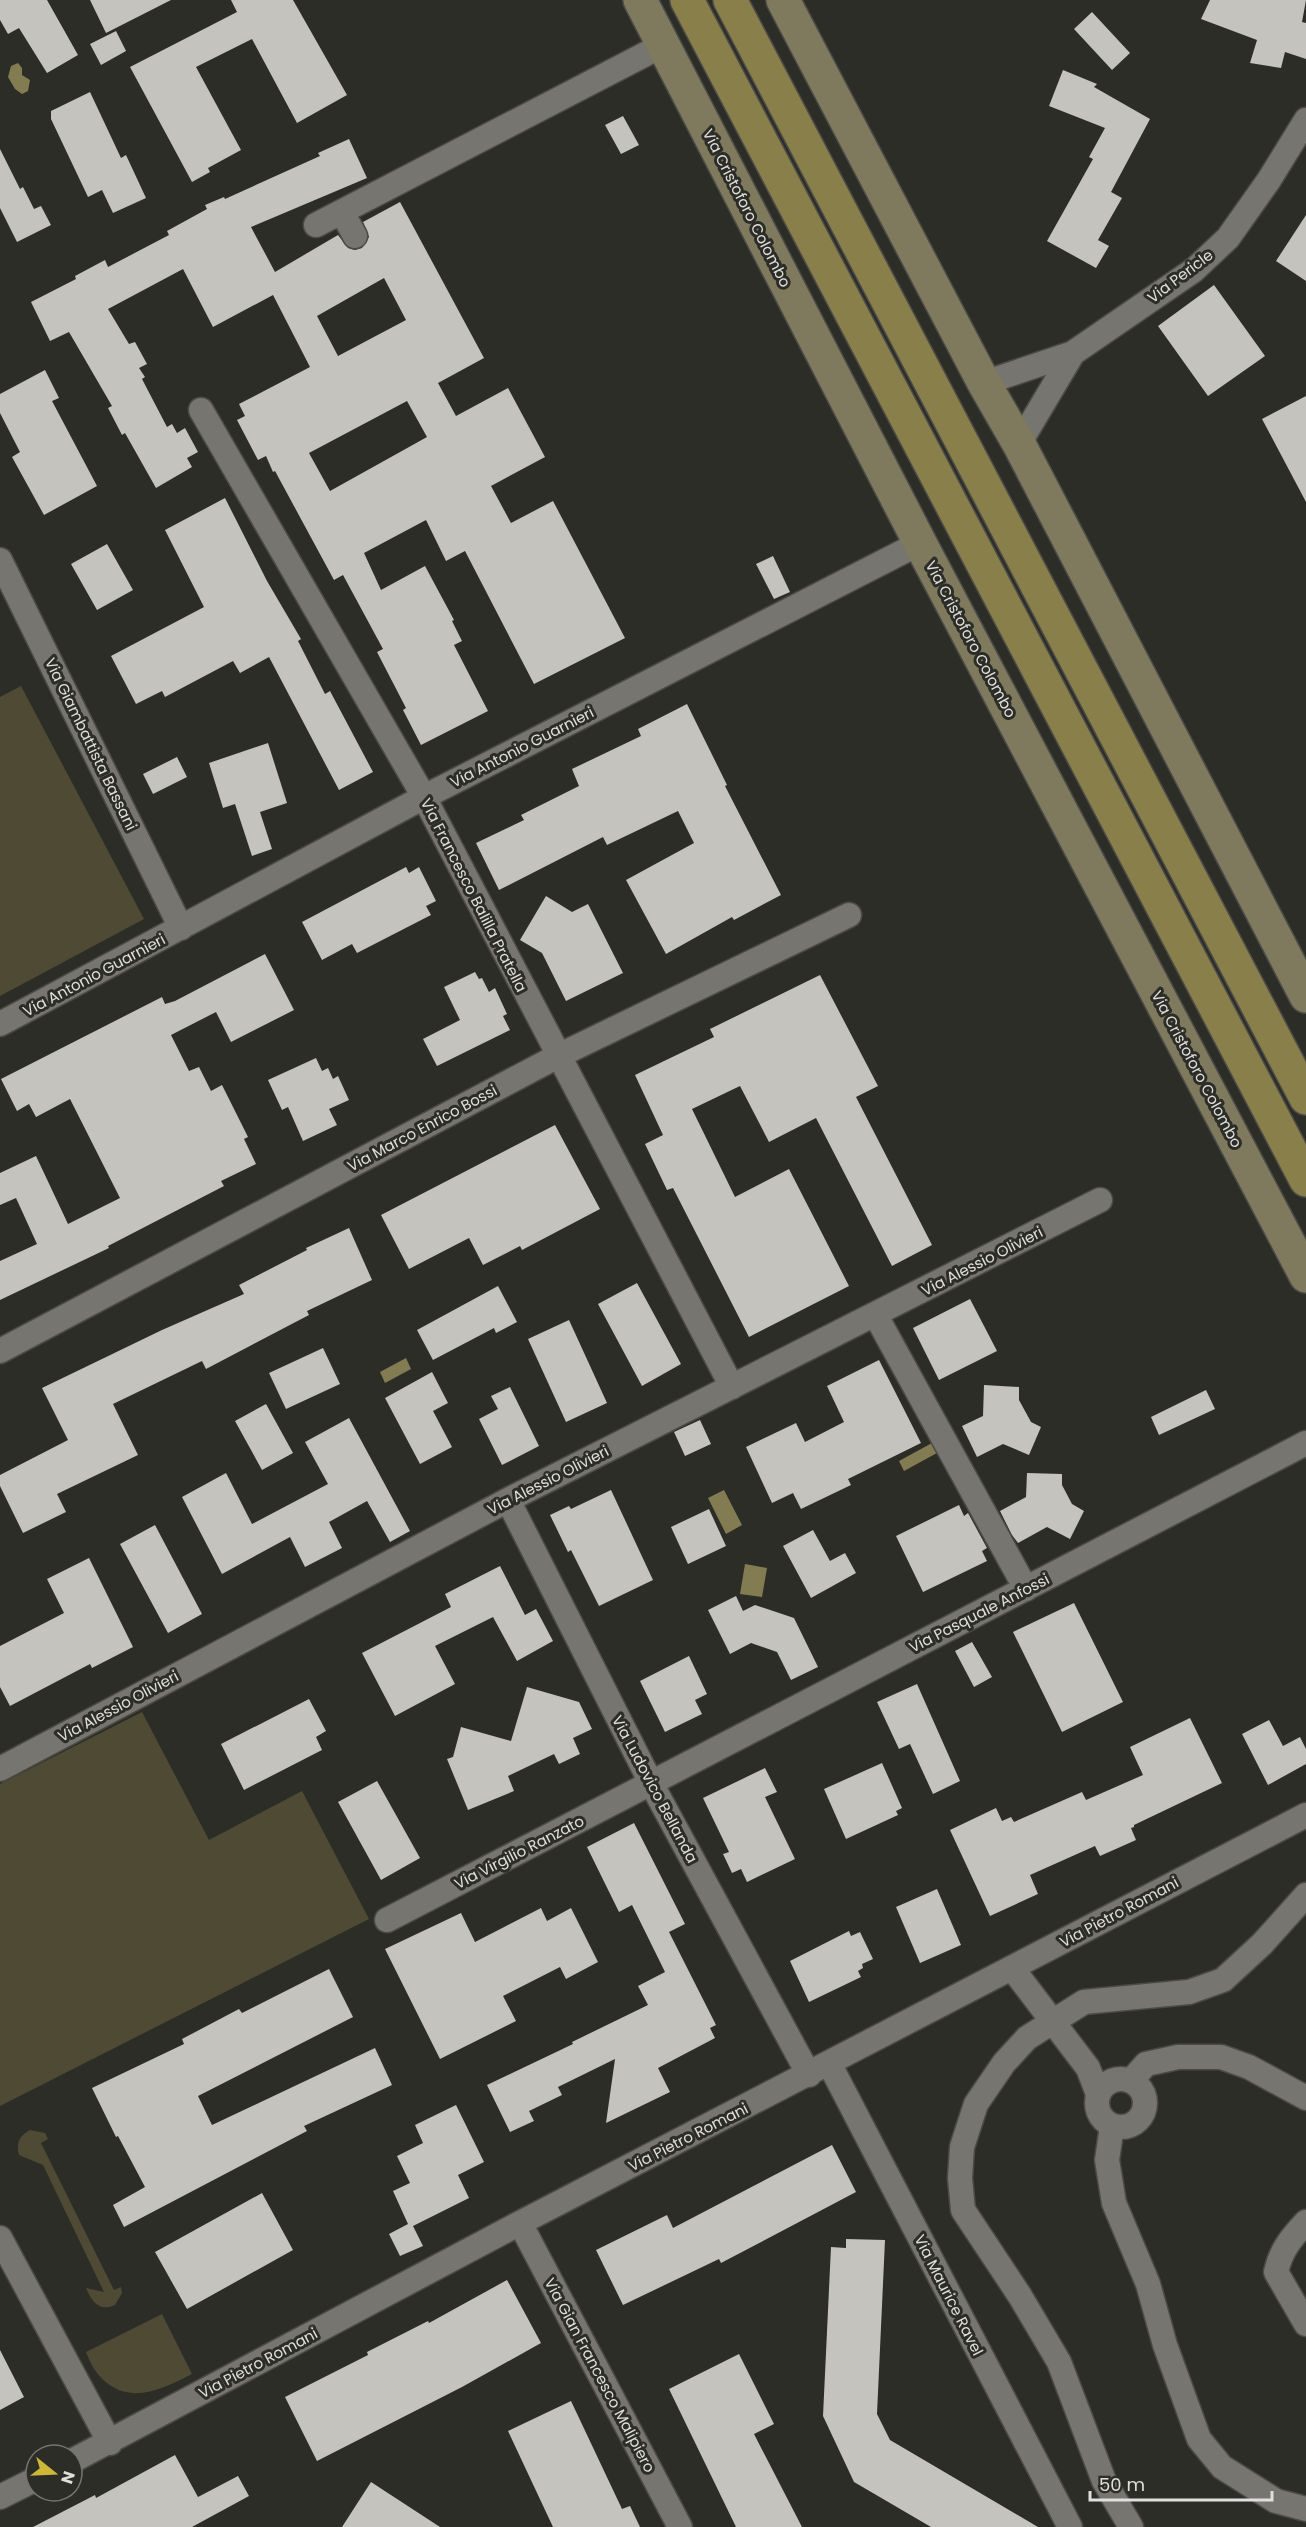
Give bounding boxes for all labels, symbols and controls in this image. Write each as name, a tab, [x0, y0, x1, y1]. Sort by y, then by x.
street label: Via Cristoforo Colombo	[698, 125, 796, 291]
street label: Via Pericle	[1143, 244, 1217, 308]
street label: Via Cristoforo Colombo	[921, 557, 1021, 721]
street label: Via Giambattista Bassani	[40, 654, 142, 834]
street label: Via Antonio Guarnieri	[447, 702, 597, 792]
street label: Via Francesco Balilla Pratella	[416, 795, 532, 995]
street label: Via Antonio Guarnieri	[19, 929, 169, 1021]
street label: Via Cristoforo Colombo	[1147, 987, 1247, 1151]
street label: Via Marco Enrico Bossi	[343, 1080, 501, 1176]
street label: Via Alessio Olivieri	[918, 1221, 1046, 1301]
street label: Via Alessio Olivieri	[484, 1440, 612, 1520]
street label: Via Pasquale Anfossi	[905, 1568, 1053, 1658]
street label: Via Alessio Olivieri	[54, 1665, 182, 1747]
street label: Via Ludovico Bellanda	[607, 1711, 703, 1867]
street label: Via Virgilio Ranzato	[450, 1810, 588, 1894]
street label: Via Pietro Romani	[1056, 1872, 1182, 1952]
street label: Via Pietro Romani	[624, 2098, 752, 2176]
street label: Via Maurice Ravel	[909, 2231, 989, 2359]
street label: Via Gian Francesco Malipiero	[540, 2274, 660, 2476]
street label: Via Pietro Romani	[195, 2323, 321, 2403]
north arrow	[24, 2443, 84, 2503]
scale bar	[1090, 2464, 1272, 2502]
text: N	[55, 2468, 81, 2487]
text: 50 m	[1099, 2472, 1145, 2497]

